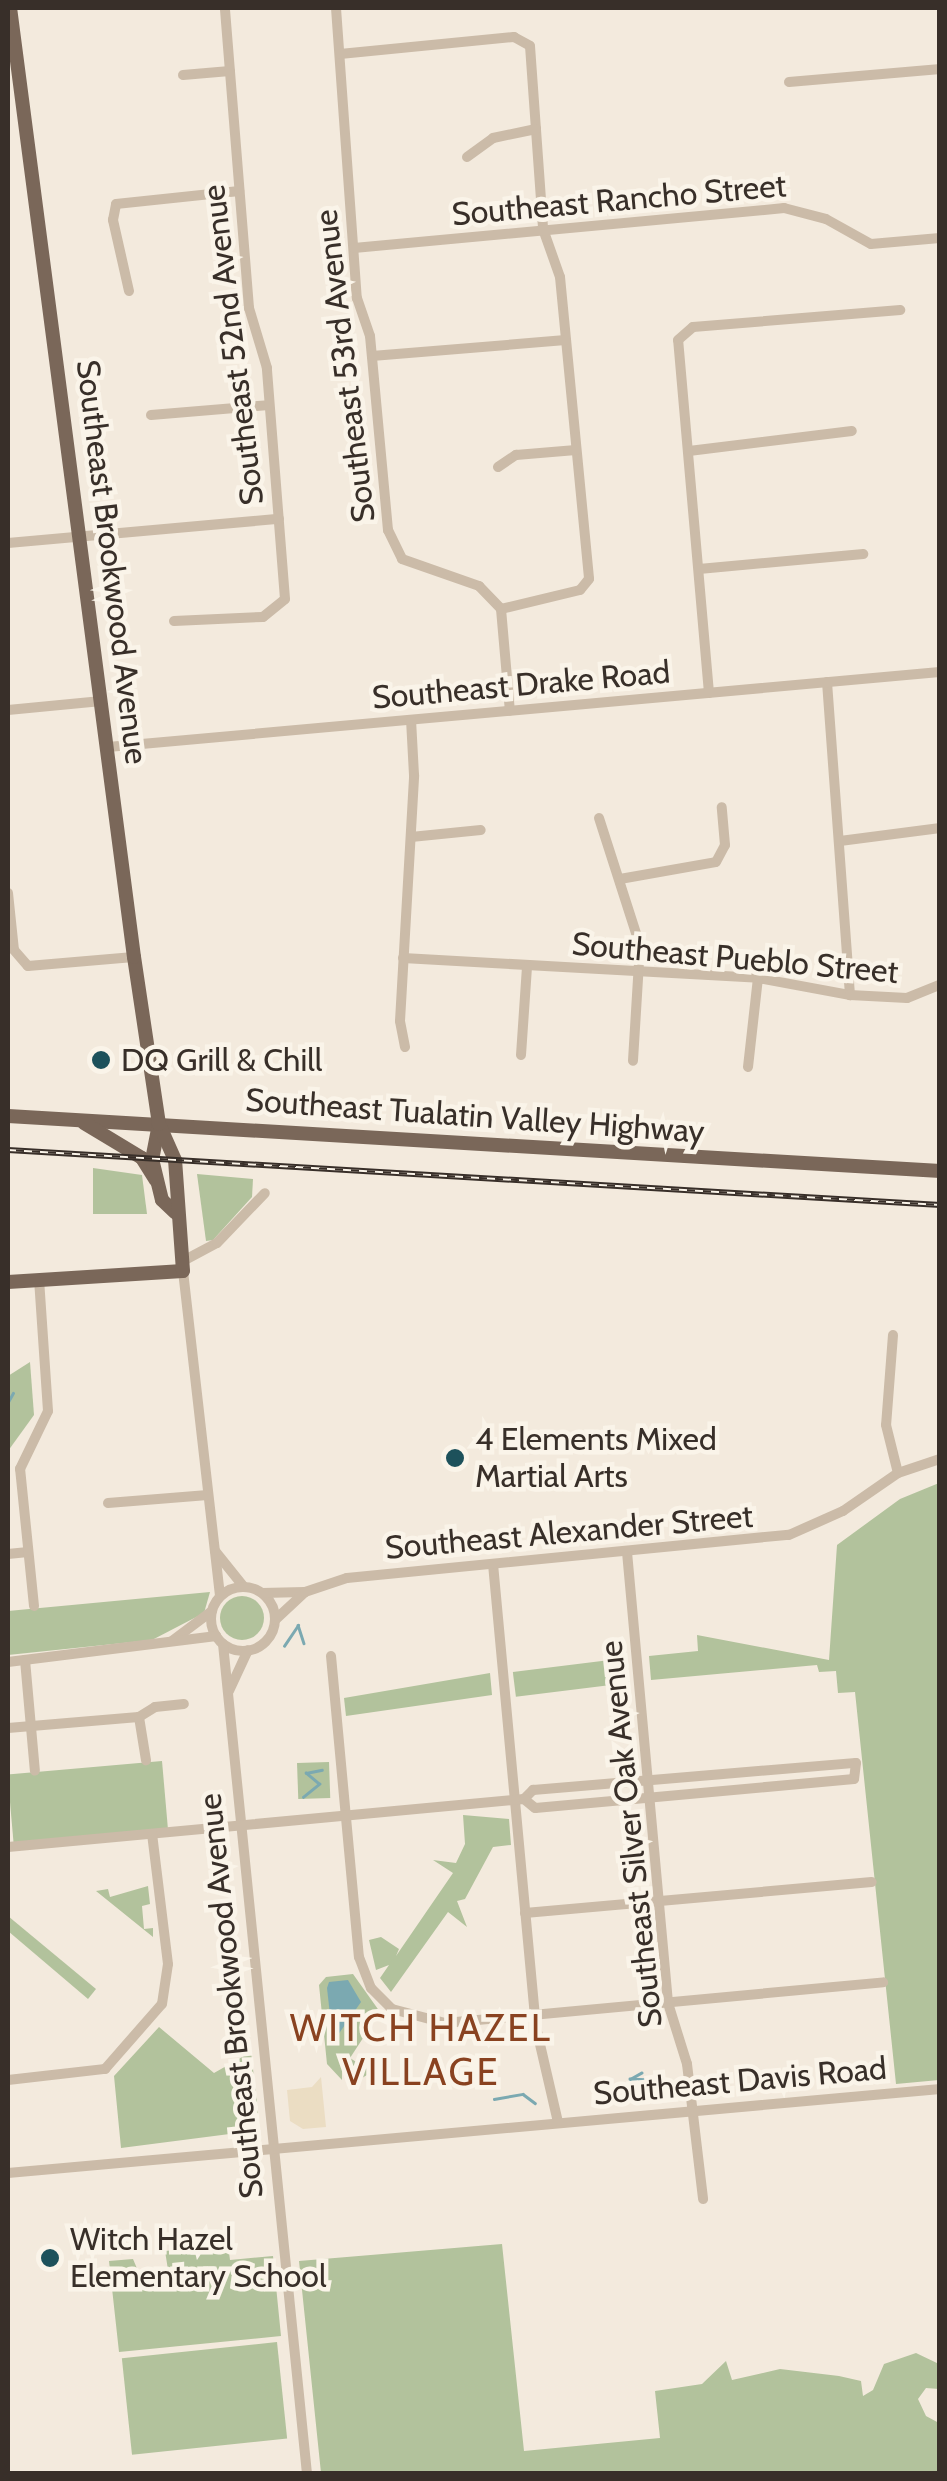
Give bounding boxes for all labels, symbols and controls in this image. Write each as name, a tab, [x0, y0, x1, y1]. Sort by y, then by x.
street label: Southeast Rancho Street	[450, 166, 788, 234]
street label: Southeast 52nd Avenue	[194, 183, 272, 507]
street label: Southeast 53rd Avenue	[307, 207, 383, 525]
street label: Southeast Brookwood Avenue	[68, 358, 156, 766]
street label: Southeast Drake Road	[370, 653, 672, 717]
street label: Southeast Pueblo Street	[570, 925, 900, 991]
place label: DQ Grill & Chill	[121, 1041, 322, 1079]
marker: DQ Grill & Chill	[90, 1049, 112, 1071]
street label: Southeast Tualatin Valley Highway	[244, 1081, 706, 1151]
place label: 4 Elements Mixed Martial Arts	[475, 1421, 717, 1496]
marker: 4 Elements Mixed Martial Arts	[444, 1447, 466, 1469]
street label: Southeast Alexander Street	[383, 1497, 755, 1567]
street label: Southeast Silver Oak Avenue	[592, 1639, 670, 2029]
street label: Southeast Brookwood Avenue	[191, 1792, 271, 2200]
district label: WITCH HAZEL VILLAGE	[290, 2005, 552, 2094]
street label: Southeast Davis Road	[592, 2049, 888, 2113]
place label: Witch Hazel Elementary School	[70, 2221, 327, 2296]
marker: Witch Hazel Elementary School	[39, 2247, 61, 2269]

